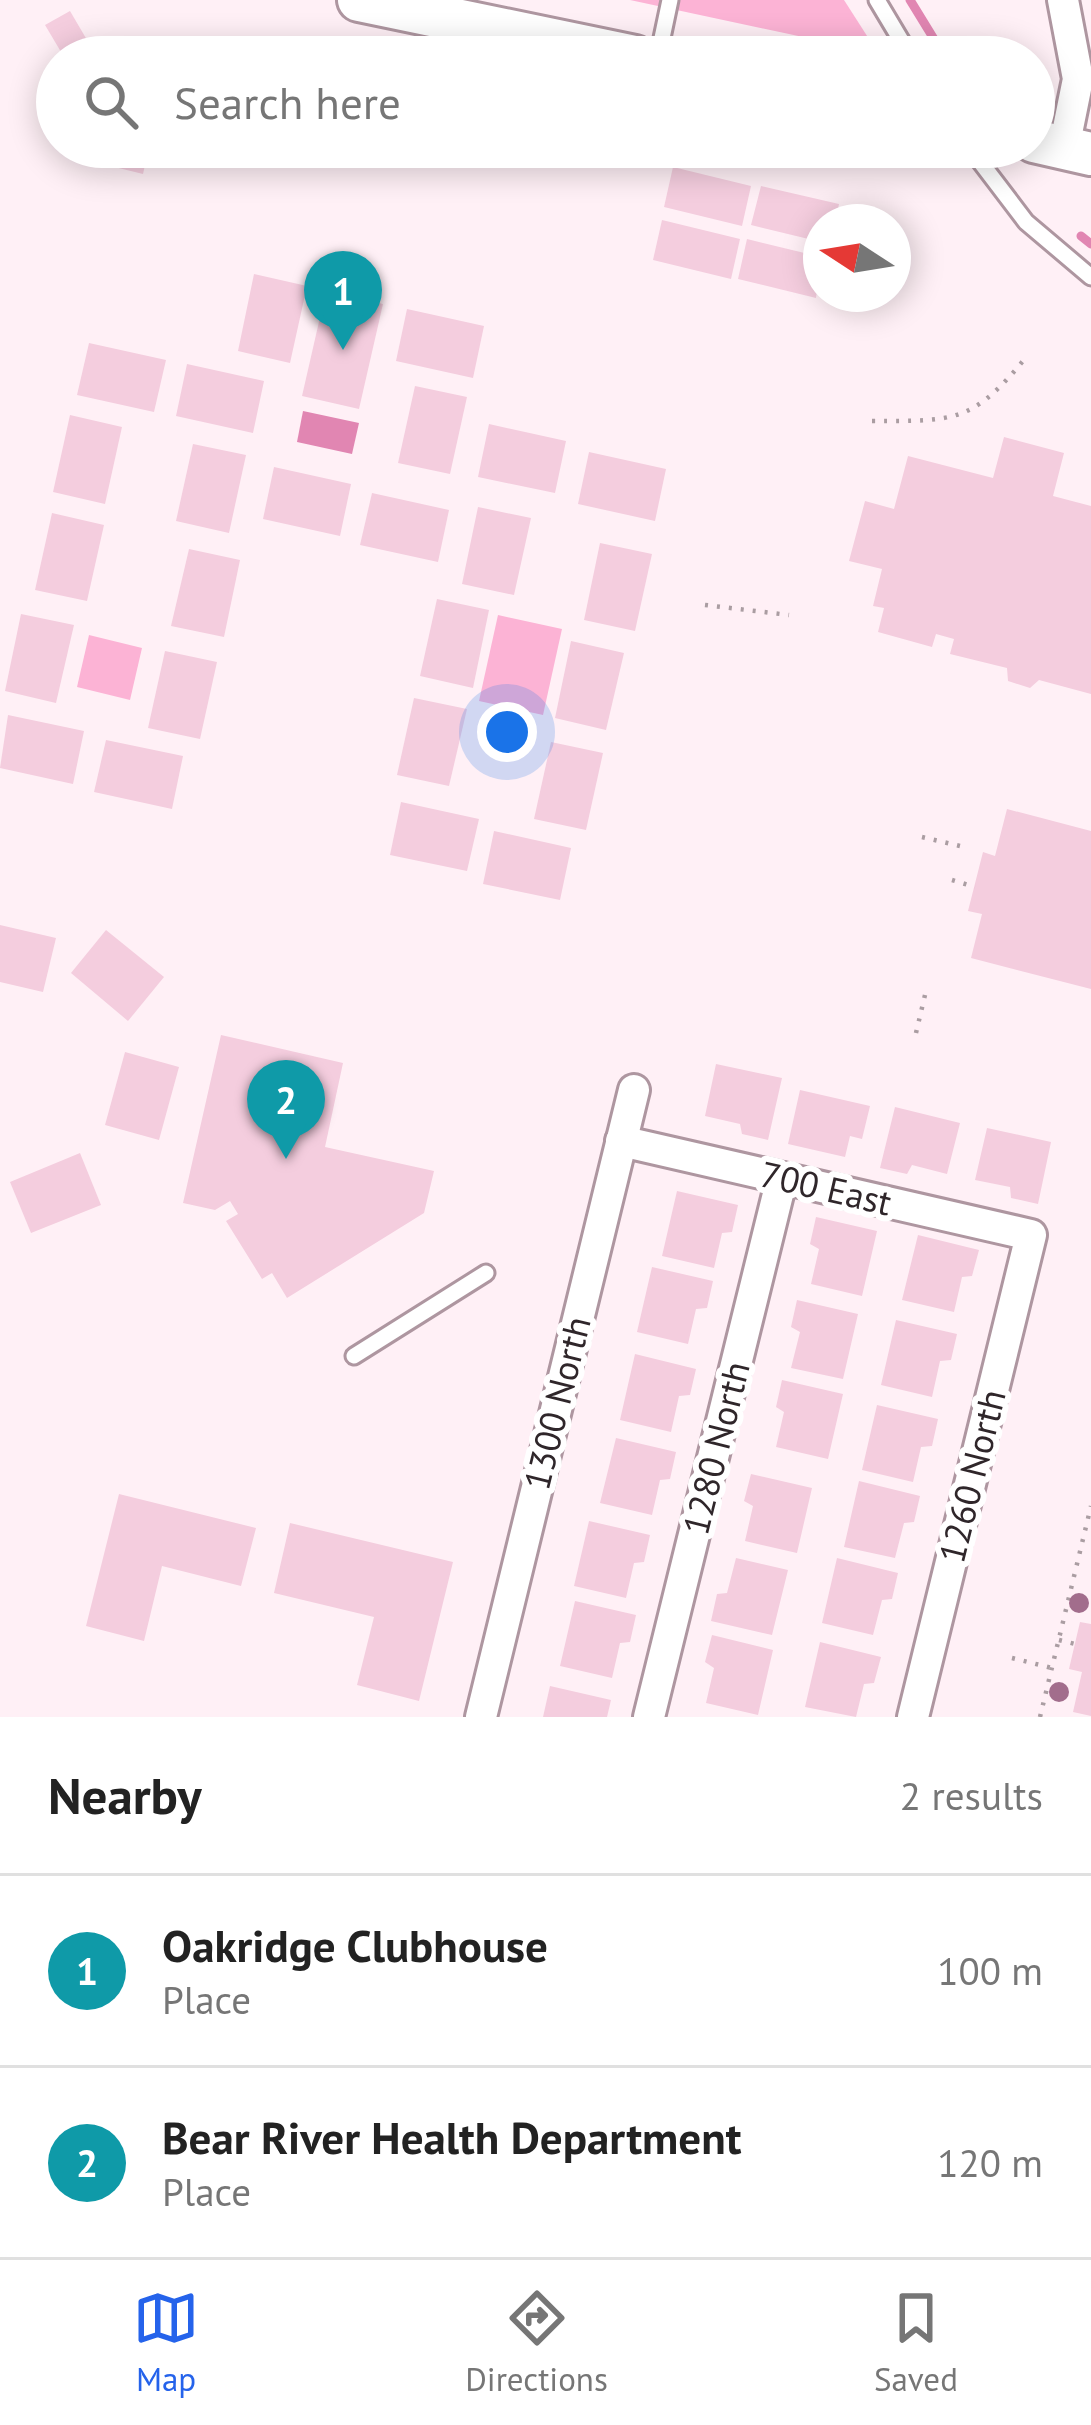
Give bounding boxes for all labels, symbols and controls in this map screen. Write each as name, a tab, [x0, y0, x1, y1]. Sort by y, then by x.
search box	[36, 36, 1055, 168]
icon: search	[78, 69, 144, 135]
text: Search here	[174, 73, 401, 131]
north arrow	[803, 204, 911, 312]
pin: 1	[304, 251, 382, 350]
your location	[477, 702, 537, 762]
pin: 2	[247, 1060, 325, 1159]
street label: 700 East	[756, 1150, 896, 1225]
street label: 1300 North	[512, 1311, 601, 1494]
street label: 1280 North	[671, 1356, 760, 1539]
street label: 1260 North	[927, 1384, 1016, 1567]
text: Nearby	[48, 1762, 202, 1828]
text: 2 results	[900, 1770, 1043, 1821]
text: Oakridge Clubhouse	[162, 1916, 548, 1974]
text: 1	[76, 1945, 98, 1996]
text: 100 m	[937, 1945, 1043, 1996]
text: Place	[162, 1974, 251, 2025]
text: Bear River Health Department	[162, 2108, 741, 2166]
text: 2	[76, 2137, 98, 2188]
text: 120 m	[937, 2137, 1043, 2188]
text: Place	[162, 2166, 251, 2217]
tab: Map	[133, 2285, 199, 2400]
tab: Directions	[465, 2285, 608, 2400]
tab: Saved	[874, 2285, 958, 2400]

